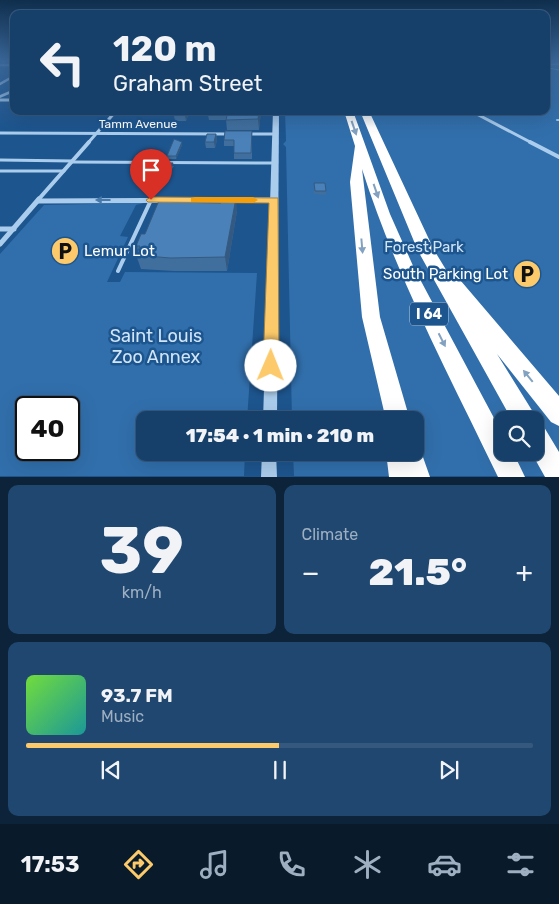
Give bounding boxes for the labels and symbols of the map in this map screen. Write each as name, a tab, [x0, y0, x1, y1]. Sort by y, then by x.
street label: Tamm Avenue	[99, 117, 178, 131]
one-way arrow	[351, 121, 358, 136]
pin	[130, 149, 172, 200]
one-way arrow	[372, 184, 380, 199]
one-way arrow	[95, 197, 111, 205]
parking icon: Lemur Lot	[50, 236, 80, 266]
one-way arrow	[358, 238, 366, 254]
park label: Forest Park	[384, 238, 464, 256]
place label: Lemur Lot	[84, 242, 155, 260]
parking icon: South Parking Lot	[512, 259, 542, 289]
place label: South Parking Lot	[383, 265, 508, 283]
road number: I 64	[410, 302, 448, 326]
park label: Saint Louis Zoo Annex	[110, 325, 202, 368]
one-way arrow	[438, 332, 446, 347]
position arrow	[244, 339, 296, 391]
one-way arrow	[522, 370, 533, 383]
speed limit sign: 40	[15, 396, 80, 461]

